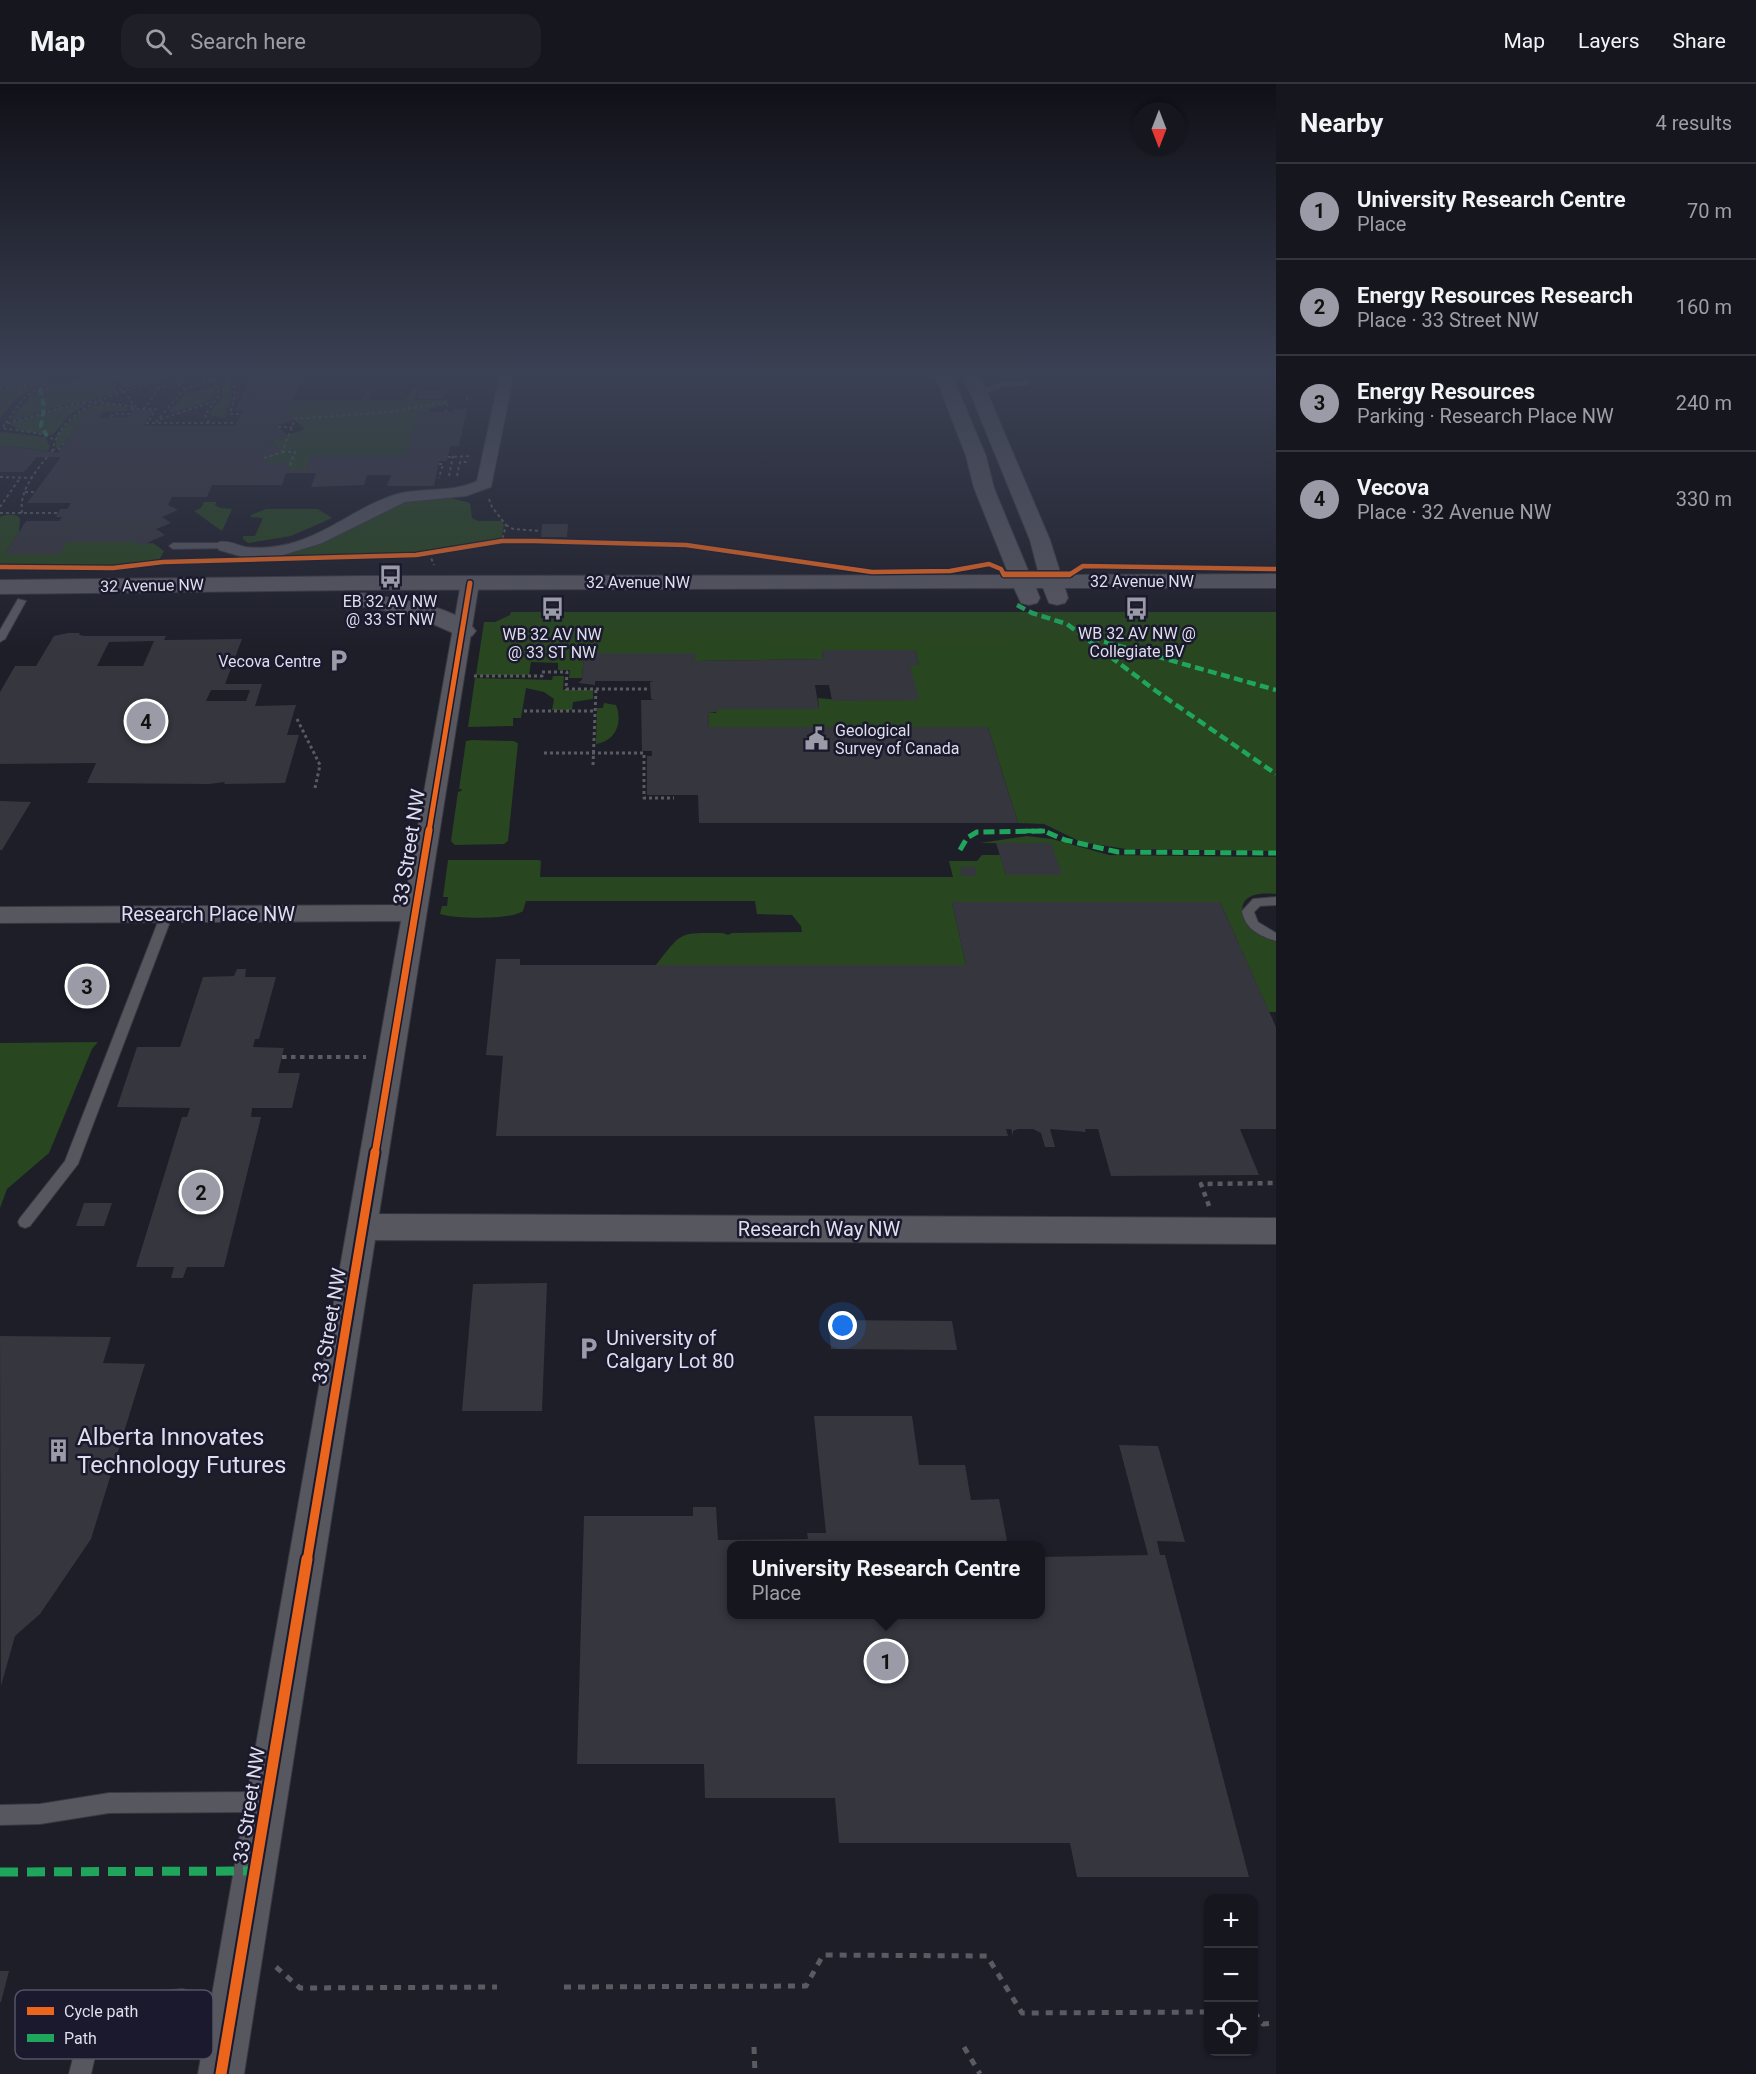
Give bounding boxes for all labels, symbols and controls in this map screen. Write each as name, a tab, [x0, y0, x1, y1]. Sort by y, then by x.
search box	[121, 14, 541, 68]
text: Map	[30, 25, 85, 58]
icon: search	[142, 25, 175, 58]
text: Search here	[190, 29, 306, 54]
text: Map	[1503, 29, 1545, 53]
text: Layers	[1578, 29, 1639, 53]
text: Share	[1672, 29, 1726, 53]
north arrow	[1132, 102, 1186, 156]
text: Nearby	[1300, 108, 1383, 138]
text: 4 results	[1656, 111, 1732, 135]
text: University Research Centre	[1357, 187, 1626, 212]
text: 1	[1314, 199, 1325, 223]
text: 70 m	[1687, 199, 1732, 223]
text: Place	[1357, 212, 1406, 236]
text: Energy Resources Research	[1357, 283, 1633, 308]
text: 2	[1314, 295, 1325, 319]
text: 160 m	[1676, 295, 1732, 319]
text: Place · 33 Street NW	[1357, 308, 1539, 332]
text: Energy Resources	[1357, 379, 1535, 404]
text: 3	[1314, 391, 1325, 415]
text: 240 m	[1676, 391, 1732, 415]
text: Parking · Research Place NW	[1357, 404, 1614, 428]
text: Vecova	[1357, 475, 1429, 500]
text: 4	[1314, 487, 1325, 511]
text: 330 m	[1676, 487, 1732, 511]
text: Place · 32 Avenue NW	[1357, 500, 1551, 524]
bus stop icon: EB 32 AV NW @ 33 ST NW	[377, 563, 403, 589]
street label: 32 Avenue NW	[1090, 572, 1194, 591]
street label: 32 Avenue NW	[586, 573, 690, 592]
street label: 32 Avenue NW	[100, 575, 204, 596]
place label: EB 32 AV NW @ 33 ST NW	[343, 592, 437, 629]
bus stop icon: WB 32 AV NW @ Collegiate BV	[1124, 595, 1150, 621]
bus stop icon: WB 32 AV NW @ 33 ST NW	[539, 596, 565, 622]
place label: WB 32 AV NW @ Collegiate BV	[1078, 624, 1196, 661]
place label: WB 32 AV NW @ 33 ST NW	[502, 625, 602, 662]
parking icon: Vecova Centre	[326, 648, 352, 674]
place label: Vecova Centre	[218, 652, 321, 671]
pin: 4	[126, 698, 166, 744]
place label: Geological Survey of Canada	[835, 721, 960, 758]
public building icon: Geological Survey of Canada	[804, 726, 830, 752]
street label: 33 Street NW	[388, 787, 430, 907]
street label: Research Place NW	[121, 902, 295, 926]
pin: 3	[68, 964, 106, 1008]
pin: 2	[182, 1170, 220, 1214]
street label: Research Way NW	[738, 1217, 900, 1241]
street label: 33 Street NW	[307, 1266, 351, 1386]
your location	[828, 1311, 857, 1340]
place label: University of Calgary Lot 80	[606, 1326, 734, 1373]
parking icon: University of Calgary Lot 80	[575, 1336, 601, 1362]
place label: Alberta Innovates Technology Futures	[77, 1423, 286, 1479]
building icon: Alberta Innovates Technology Futures	[46, 1438, 72, 1464]
popup	[727, 1541, 1045, 1619]
text: University Research Centre	[752, 1556, 1020, 1581]
text: Place	[752, 1581, 801, 1605]
pin: 1	[866, 1638, 906, 1684]
street label: 33 Street NW	[228, 1745, 270, 1865]
map controls	[1204, 1894, 1258, 2056]
button: +	[1204, 1894, 1258, 1948]
button: −	[1204, 1948, 1258, 2002]
legend	[15, 1990, 213, 2059]
text: Cycle path	[64, 2002, 138, 2021]
button: locate	[1204, 2002, 1258, 2056]
text: Path	[64, 2029, 97, 2048]

